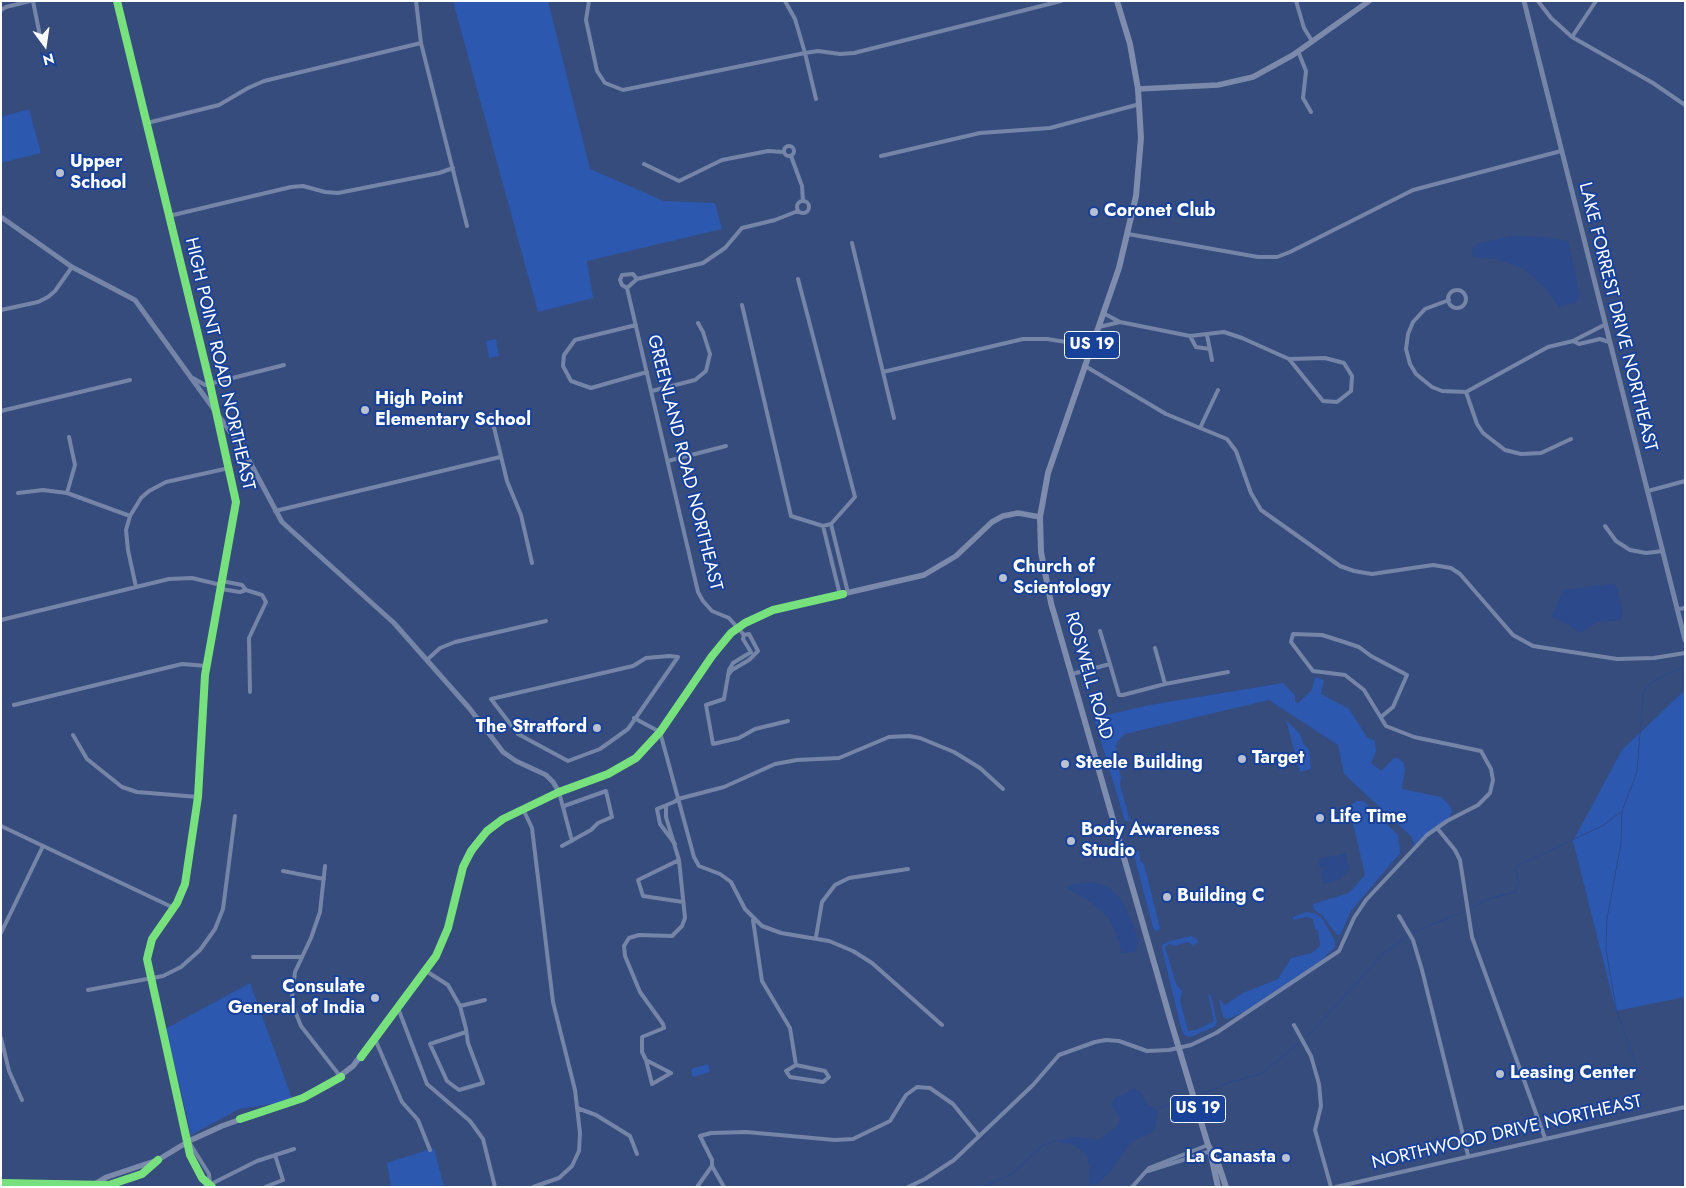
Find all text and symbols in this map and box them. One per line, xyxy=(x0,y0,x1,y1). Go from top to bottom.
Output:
north arrow xyxy=(20,20,70,70)
text: N xyxy=(41,49,56,71)
place label: Upper School xyxy=(70,152,126,194)
marker: Upper School xyxy=(54,167,66,179)
street label: LAKE FORREST DRIVE NORTHEAST xyxy=(1573,180,1661,454)
place label: Coronet Club xyxy=(1104,201,1216,223)
marker: Coronet Club xyxy=(1088,206,1100,218)
street label: HIGH POINT ROAD NORTHEAST xyxy=(179,236,259,492)
road number: US 19 xyxy=(1064,332,1120,358)
street label: GREENLAND ROAD NORTHEAST xyxy=(642,333,726,593)
place label: High Point Elementary School xyxy=(375,389,531,432)
marker: High Point Elementary School xyxy=(359,404,371,416)
place label: Church of Scientology xyxy=(1013,557,1111,600)
marker: Church of Scientology xyxy=(997,572,1009,584)
street label: ROSWELL ROAD xyxy=(1060,610,1116,742)
place label: The Stratford xyxy=(476,717,587,739)
marker: The Stratford xyxy=(591,722,603,734)
place label: Target xyxy=(1252,748,1304,770)
place label: Steele Building xyxy=(1075,753,1203,775)
marker: Target xyxy=(1236,753,1248,765)
marker: Steele Building xyxy=(1059,758,1071,770)
place label: Life Time xyxy=(1330,807,1407,829)
marker: Life Time xyxy=(1314,812,1326,824)
place label: Body Awareness Studio xyxy=(1081,820,1220,862)
marker: Body Awareness Studio xyxy=(1065,835,1077,847)
place label: Building C xyxy=(1177,886,1265,908)
marker: Building C xyxy=(1161,891,1173,903)
place label: Consulate General of India xyxy=(228,977,365,1020)
marker: Consulate General of India xyxy=(369,992,381,1004)
place label: Leasing Center xyxy=(1510,1063,1636,1085)
marker: Leasing Center xyxy=(1494,1068,1506,1080)
street label: NORTHWOOD DRIVE NORTHEAST xyxy=(1370,1091,1644,1175)
road number: US 19 xyxy=(1170,1096,1226,1122)
place label: La Canasta xyxy=(1185,1147,1276,1169)
marker: La Canasta xyxy=(1280,1152,1292,1164)

